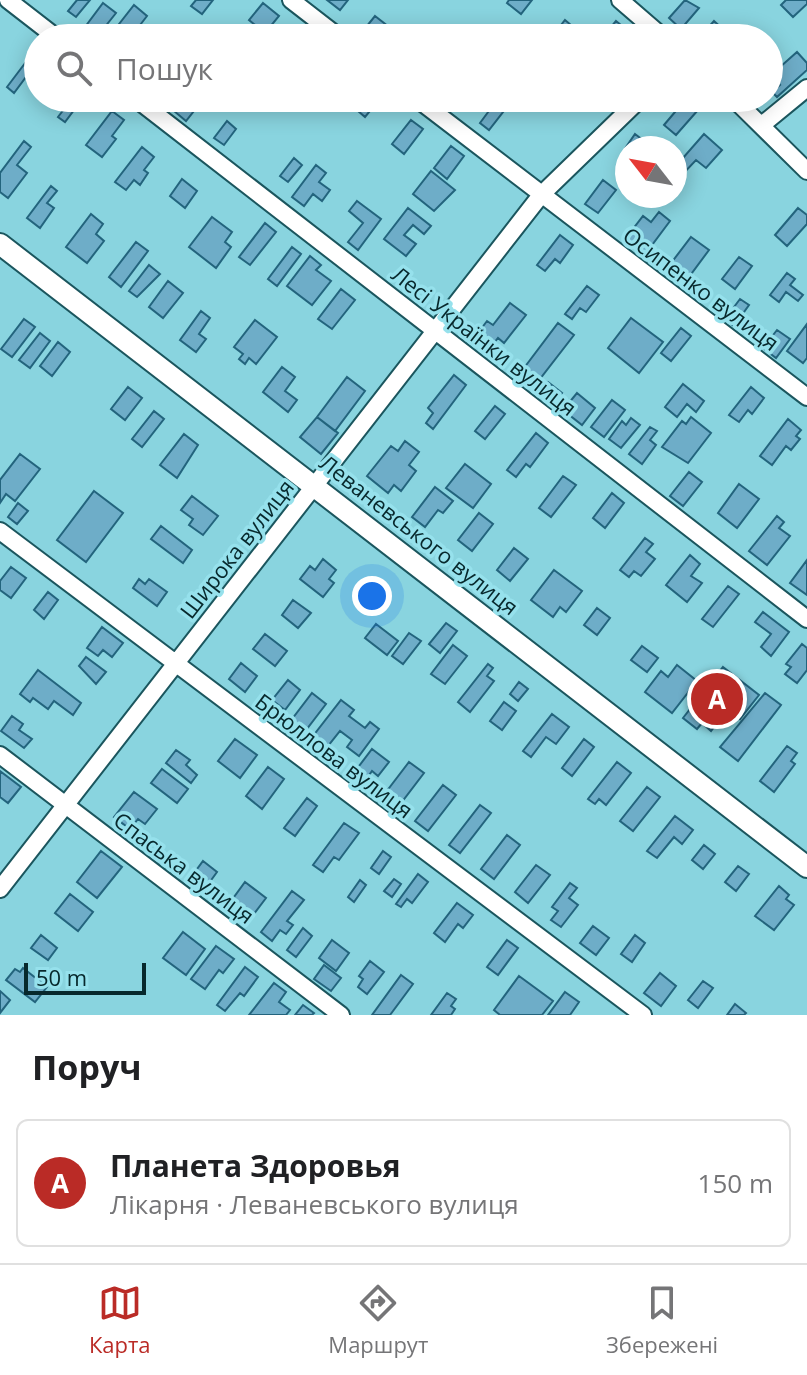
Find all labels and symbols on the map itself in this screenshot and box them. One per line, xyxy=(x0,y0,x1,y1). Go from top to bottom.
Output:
north arrow xyxy=(615,136,687,208)
street label: Осипенко вулиця xyxy=(617,220,786,357)
street label: Лесі Українки вулиця xyxy=(386,259,583,422)
street label: Леваневського вулиця xyxy=(314,447,525,621)
street label: Широка вулиця xyxy=(172,473,300,624)
your location xyxy=(352,576,392,616)
pin: A xyxy=(691,669,743,729)
street label: Брюллова вулиця xyxy=(250,686,420,824)
street label: Спаська вулиця xyxy=(108,804,261,930)
scale bar xyxy=(24,959,146,995)

